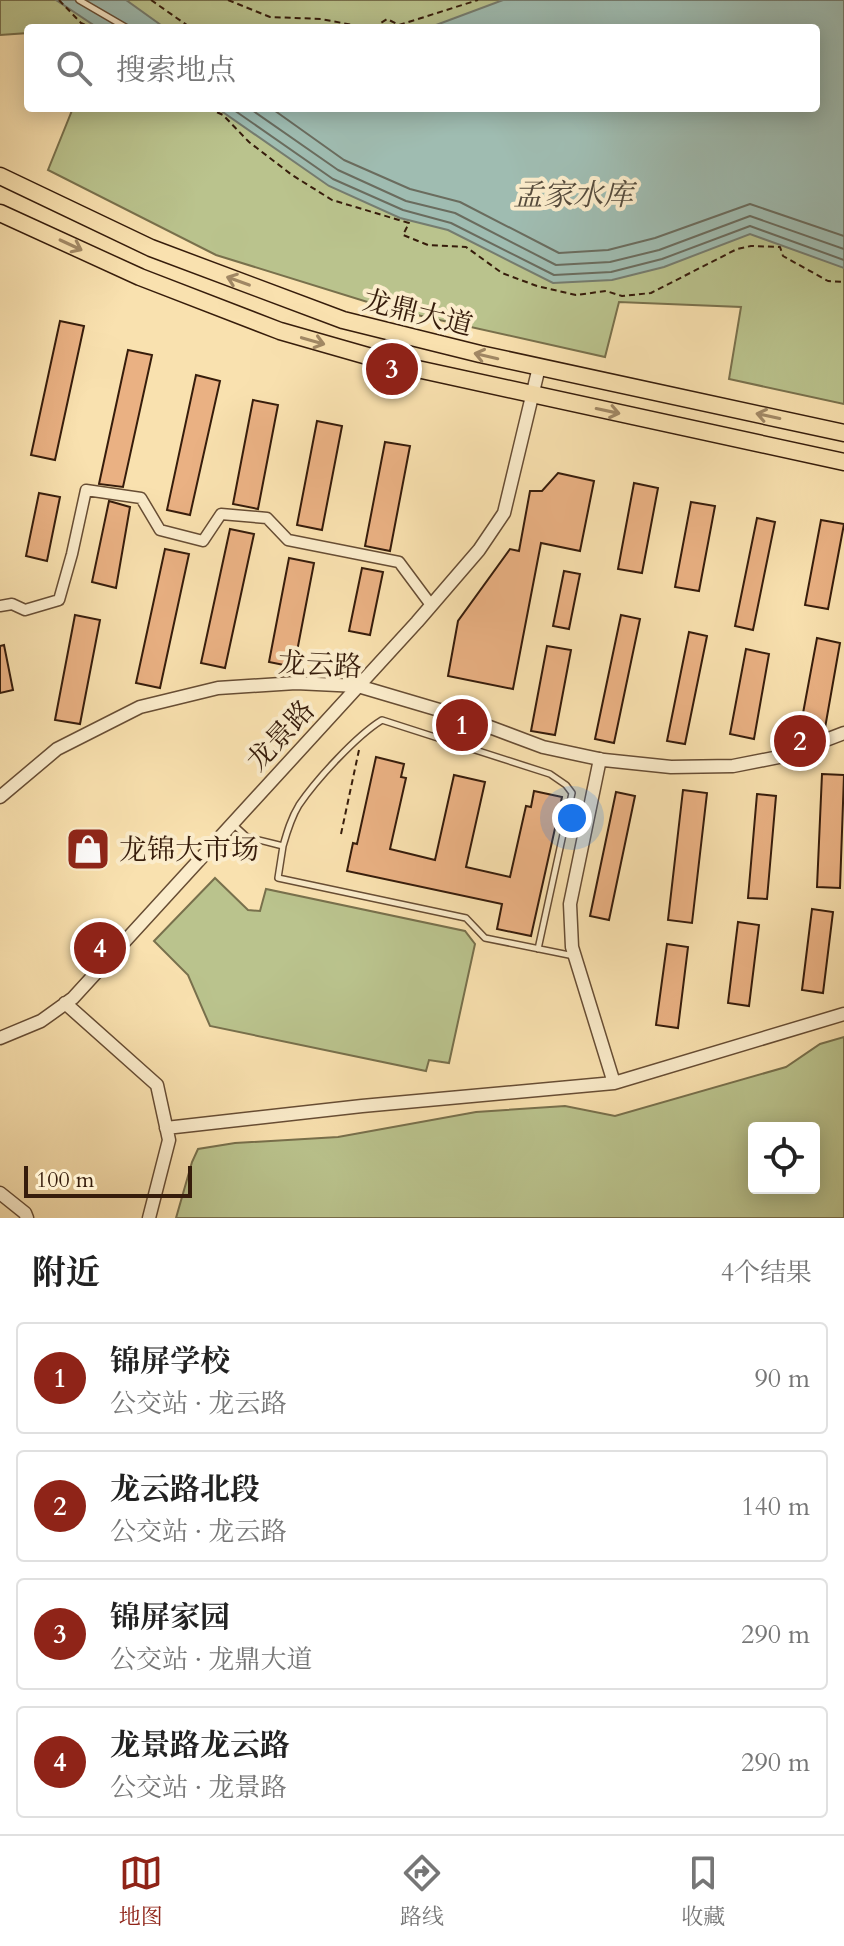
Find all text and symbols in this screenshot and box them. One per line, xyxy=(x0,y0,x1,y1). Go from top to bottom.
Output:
search box xyxy=(24,24,820,112)
icon: search xyxy=(52,46,96,90)
text: 搜索地点 xyxy=(116,50,236,91)
water label: 孟家水库 xyxy=(513,175,638,216)
one-way arrow xyxy=(59,238,83,253)
one-way arrow xyxy=(226,272,251,287)
street label: 龙鼎大道 xyxy=(359,281,477,345)
one-way arrow xyxy=(299,334,325,349)
pin: 3 xyxy=(366,339,418,399)
one-way arrow xyxy=(474,348,500,363)
one-way arrow xyxy=(594,404,620,419)
one-way arrow xyxy=(755,408,781,423)
street label: 龙云路 xyxy=(277,644,363,686)
street label: 龙景路 xyxy=(238,692,323,779)
pin: 1 xyxy=(436,695,488,755)
pin: 2 xyxy=(774,711,826,771)
your location xyxy=(552,798,592,838)
shop icon: 龙锦大市场 xyxy=(64,825,112,873)
place label: 龙锦大市场 xyxy=(119,831,259,869)
pin: 4 xyxy=(74,918,126,978)
map controls xyxy=(748,1122,820,1194)
button: locate xyxy=(748,1122,820,1194)
scale bar xyxy=(24,1162,192,1198)
text: 100 m xyxy=(36,1165,94,1195)
text: 附近 xyxy=(32,1250,100,1296)
text: 4个结果 xyxy=(721,1255,812,1290)
text: 锦屏学校 xyxy=(110,1341,230,1382)
text: 1 xyxy=(53,1361,67,1396)
text: 90 m xyxy=(754,1361,810,1396)
text: 公交站 · 龙云路 xyxy=(110,1386,287,1421)
text: 龙云路北段 xyxy=(110,1469,260,1510)
text: 2 xyxy=(53,1489,67,1524)
text: 140 m xyxy=(741,1489,810,1524)
text: 公交站 · 龙云路 xyxy=(110,1514,287,1549)
text: 锦屏家园 xyxy=(110,1597,230,1638)
text: 3 xyxy=(53,1617,67,1652)
text: 290 m xyxy=(741,1617,810,1652)
text: 公交站 · 龙鼎大道 xyxy=(110,1642,313,1677)
text: 龙景路龙云路 xyxy=(110,1725,290,1766)
text: 4 xyxy=(53,1745,67,1780)
text: 290 m xyxy=(741,1745,810,1780)
text: 公交站 · 龙景路 xyxy=(110,1770,287,1805)
tab: 地图 xyxy=(119,1851,163,1932)
tab: 路线 xyxy=(400,1851,444,1932)
tab: 收藏 xyxy=(681,1851,725,1932)

